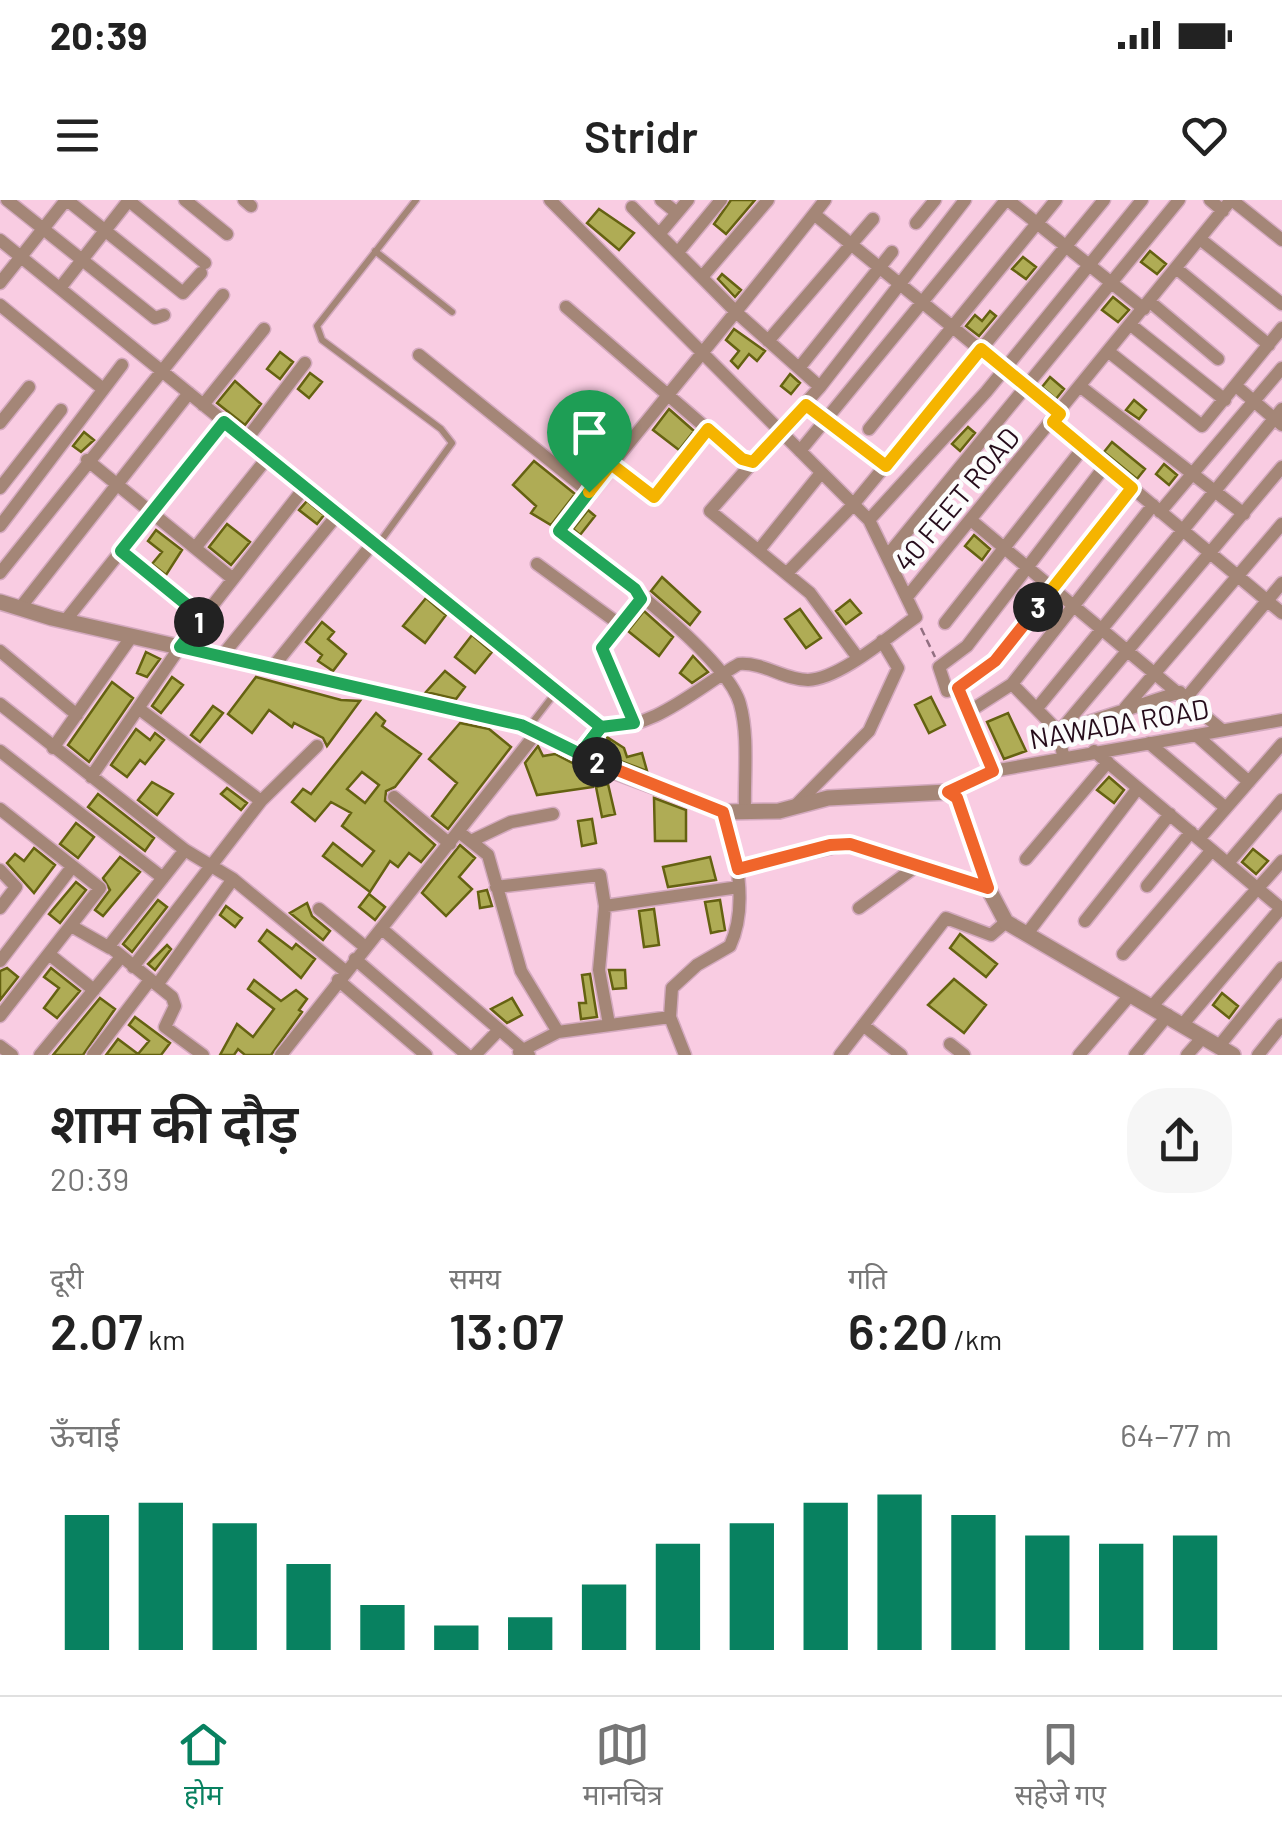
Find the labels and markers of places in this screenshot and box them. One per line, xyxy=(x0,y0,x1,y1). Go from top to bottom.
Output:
pin xyxy=(547,390,632,493)
pin: 3 xyxy=(1013,582,1063,632)
pin: 1 xyxy=(174,597,224,647)
pin: 2 xyxy=(572,737,622,787)

